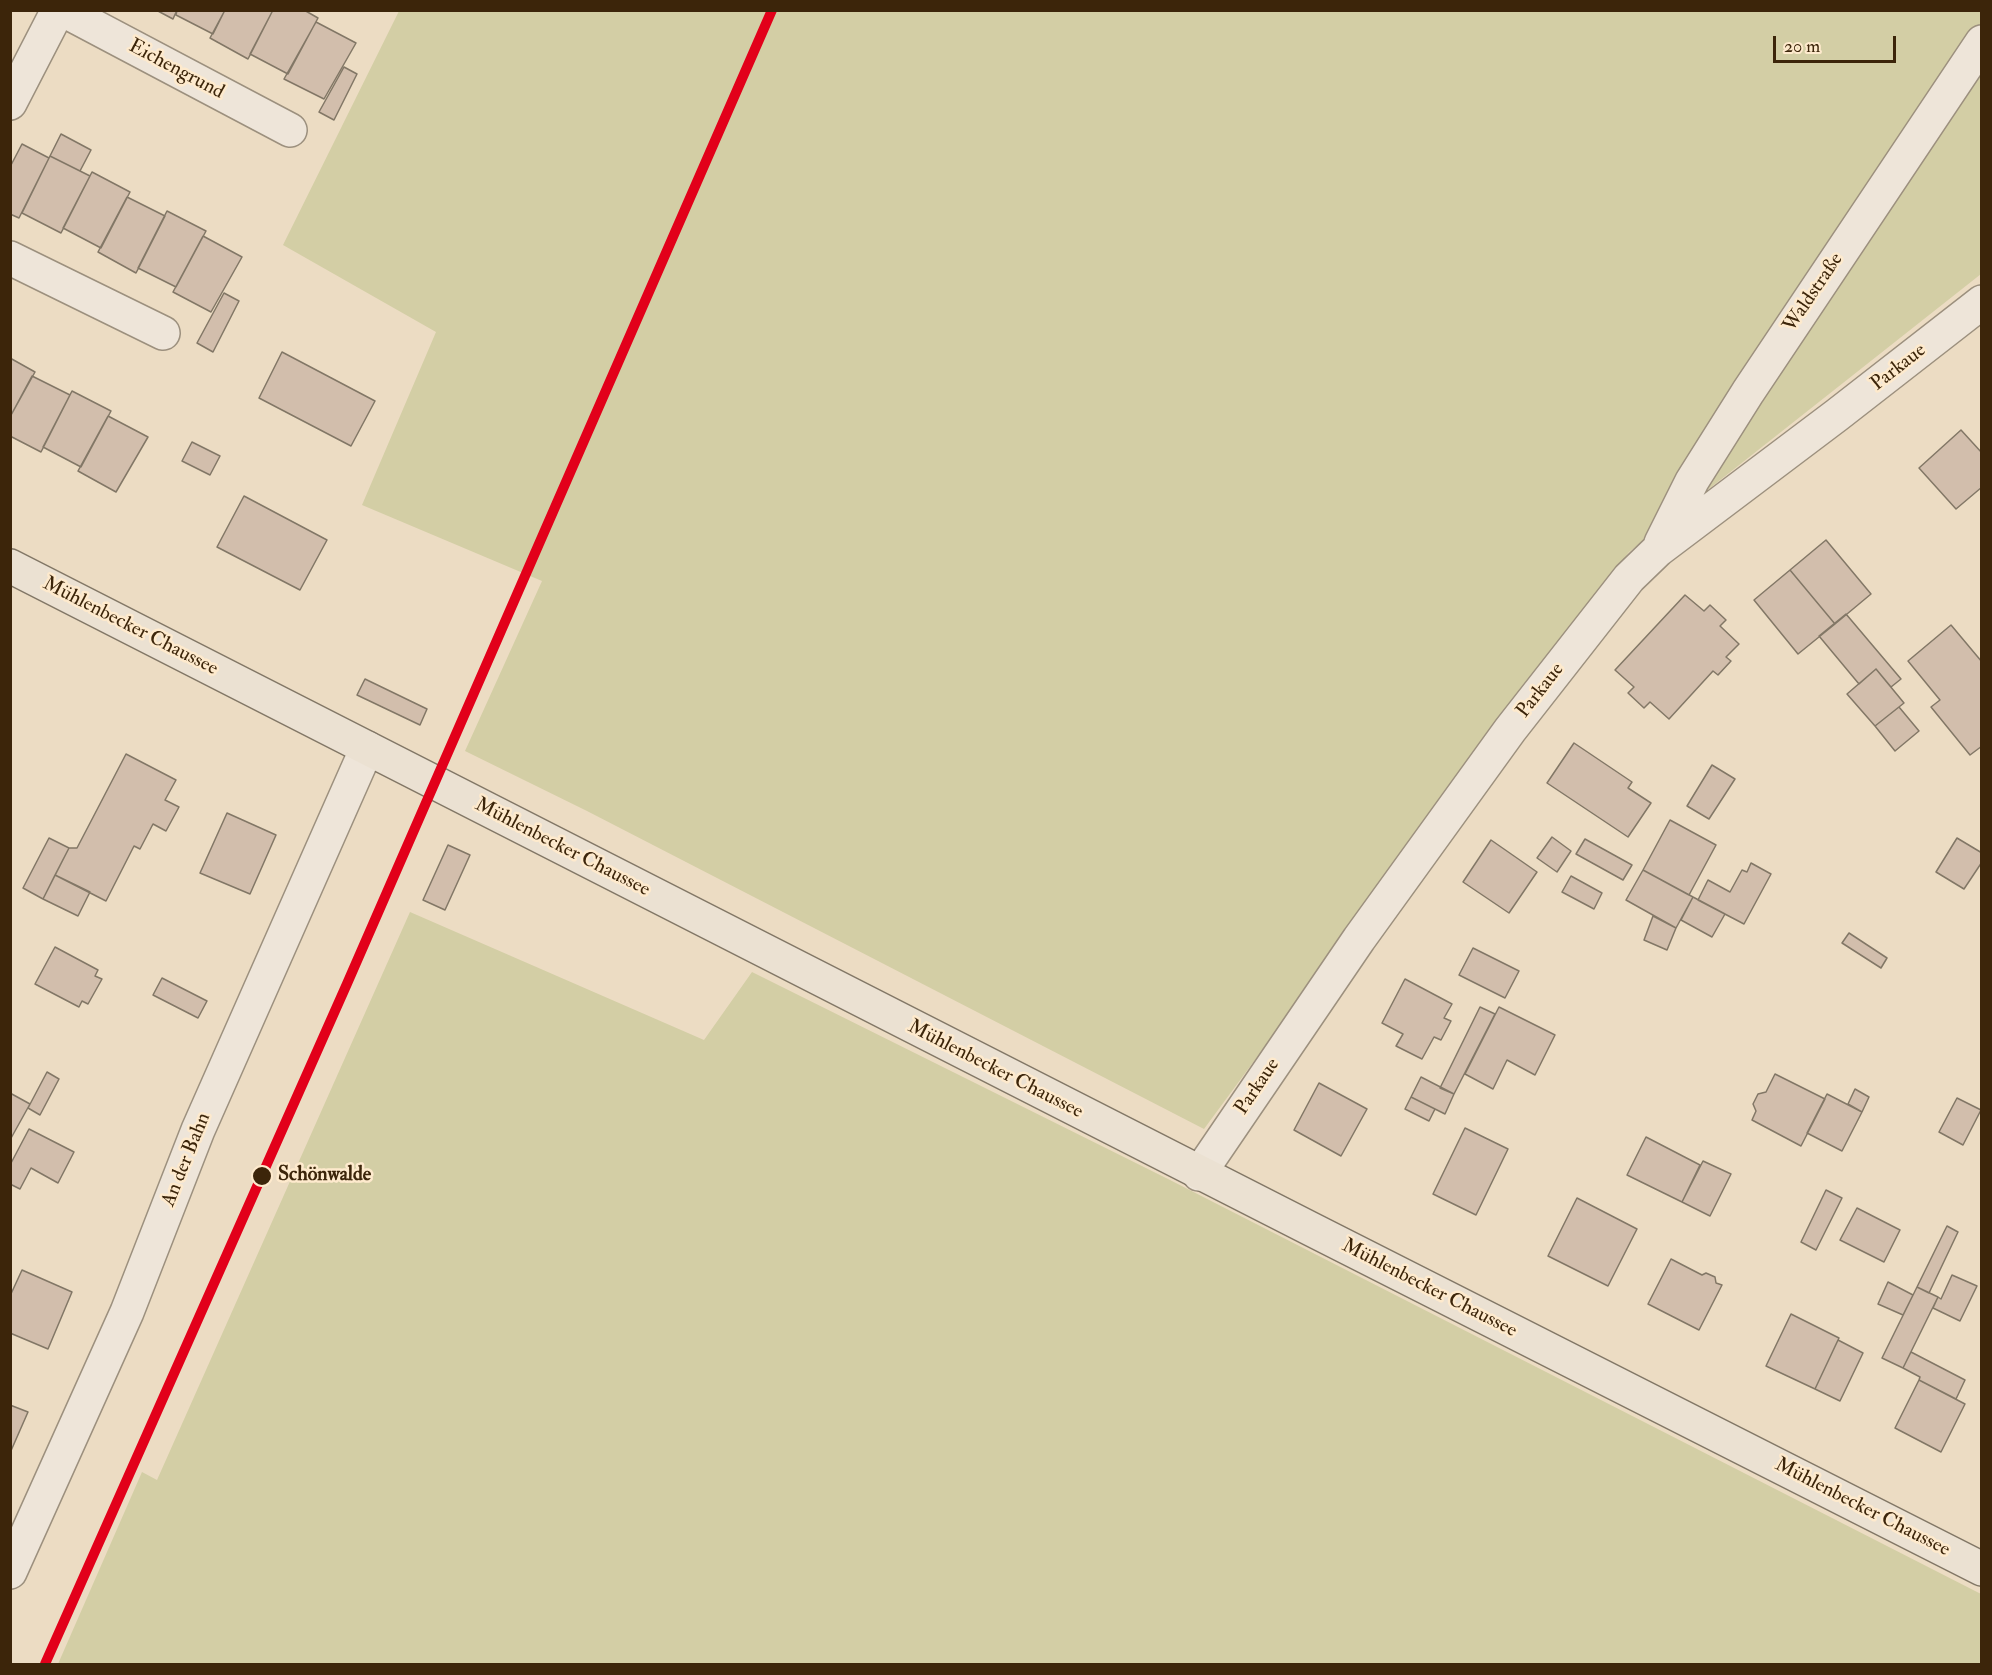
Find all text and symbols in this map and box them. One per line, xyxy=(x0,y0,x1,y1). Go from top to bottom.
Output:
scale bar xyxy=(1776,24,1899,62)
street label: Eichengrund xyxy=(124,35,228,105)
text: 20 m xyxy=(1784,35,1820,58)
street label: Waldstraße xyxy=(1779,249,1849,337)
street label: Parkaue xyxy=(1867,339,1931,397)
street label: Mühlenbecker Chaussee xyxy=(38,572,222,682)
street label: Parkaue xyxy=(1512,659,1570,723)
street label: Mühlenbecker Chaussee xyxy=(470,793,654,903)
street label: Mühlenbecker Chaussee xyxy=(903,1015,1087,1125)
street label: Parkaue xyxy=(1230,1054,1286,1120)
street label: An der Bahn xyxy=(157,1110,217,1210)
place label: Schönwalde xyxy=(278,1164,371,1188)
marker: Schönwalde xyxy=(251,1165,273,1187)
street label: Mühlenbecker Chaussee xyxy=(1337,1234,1521,1344)
street label: Mühlenbecker Chaussee xyxy=(1770,1453,1954,1563)

